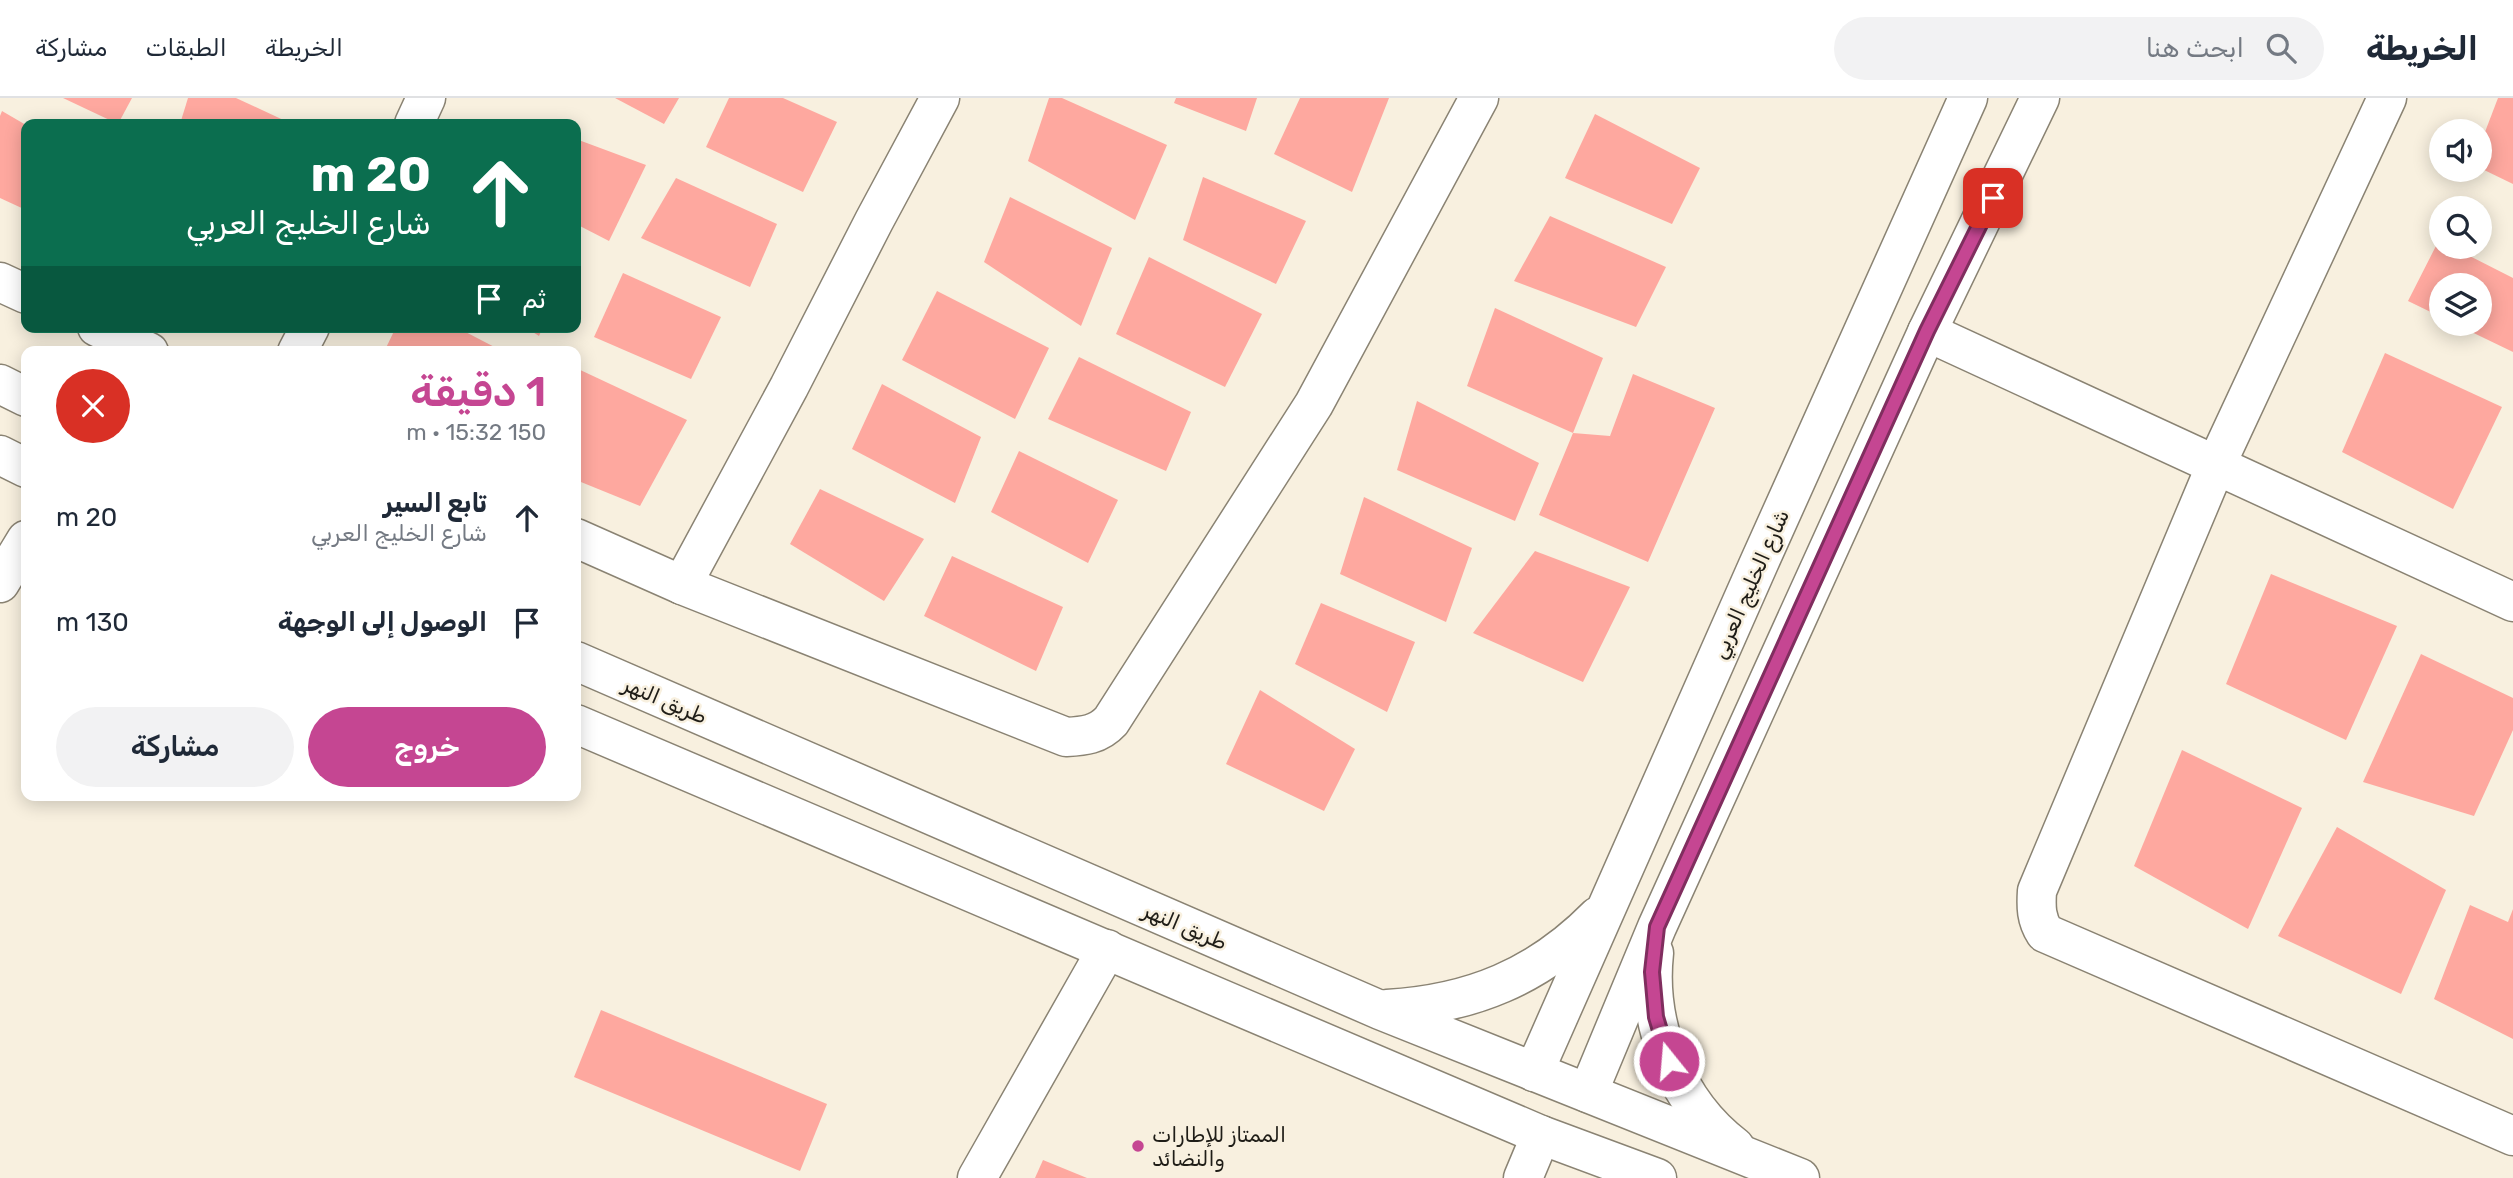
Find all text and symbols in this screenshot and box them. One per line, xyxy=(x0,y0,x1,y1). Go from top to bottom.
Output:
search box xyxy=(1834,17,2324,80)
icon: search xyxy=(2262,29,2300,67)
text: الخريطة xyxy=(2366,29,2478,68)
text: ابحث هنا xyxy=(2146,33,2244,64)
text: مشاركة xyxy=(35,34,107,62)
text: الطبقات xyxy=(145,34,227,62)
text: الخريطة xyxy=(265,34,343,62)
map controls xyxy=(2429,119,2492,336)
button: sound xyxy=(2429,119,2492,182)
text: 20 m xyxy=(311,145,431,203)
icon: ahead xyxy=(455,147,546,238)
pin xyxy=(1963,168,2023,228)
icon: arrive xyxy=(1974,179,2012,217)
button: search xyxy=(2429,196,2492,259)
text: شارع الخليج العربي xyxy=(186,204,431,242)
button: layers xyxy=(2429,273,2492,336)
icon: arrive xyxy=(470,280,508,318)
text: ثم xyxy=(522,284,546,315)
text: 1 دقيقة xyxy=(410,367,546,417)
button: close xyxy=(56,369,130,443)
text: 150 m · 15:32 xyxy=(406,418,546,446)
text: تابع السير xyxy=(383,488,487,519)
icon: ahead xyxy=(508,499,546,537)
text: 20 m xyxy=(56,502,117,533)
street label: شارع الخليج العربي xyxy=(1706,505,1798,664)
text: شارع الخليج العربي xyxy=(311,519,487,547)
icon: arrive xyxy=(508,604,546,642)
text: 130 m xyxy=(56,607,129,638)
text: الوصول إلى الوجهة xyxy=(278,607,487,638)
street label: طريق النهر xyxy=(617,670,711,729)
button: مشاركة xyxy=(56,707,294,787)
button: خروج xyxy=(308,707,546,787)
street label: طريق النهر xyxy=(1137,896,1231,955)
position arrow xyxy=(1632,1024,1706,1098)
place label: الممتاز للإطارات والنضائد xyxy=(1152,1122,1286,1172)
marker: الممتاز للإطارات والنضائد xyxy=(1130,1138,1146,1154)

